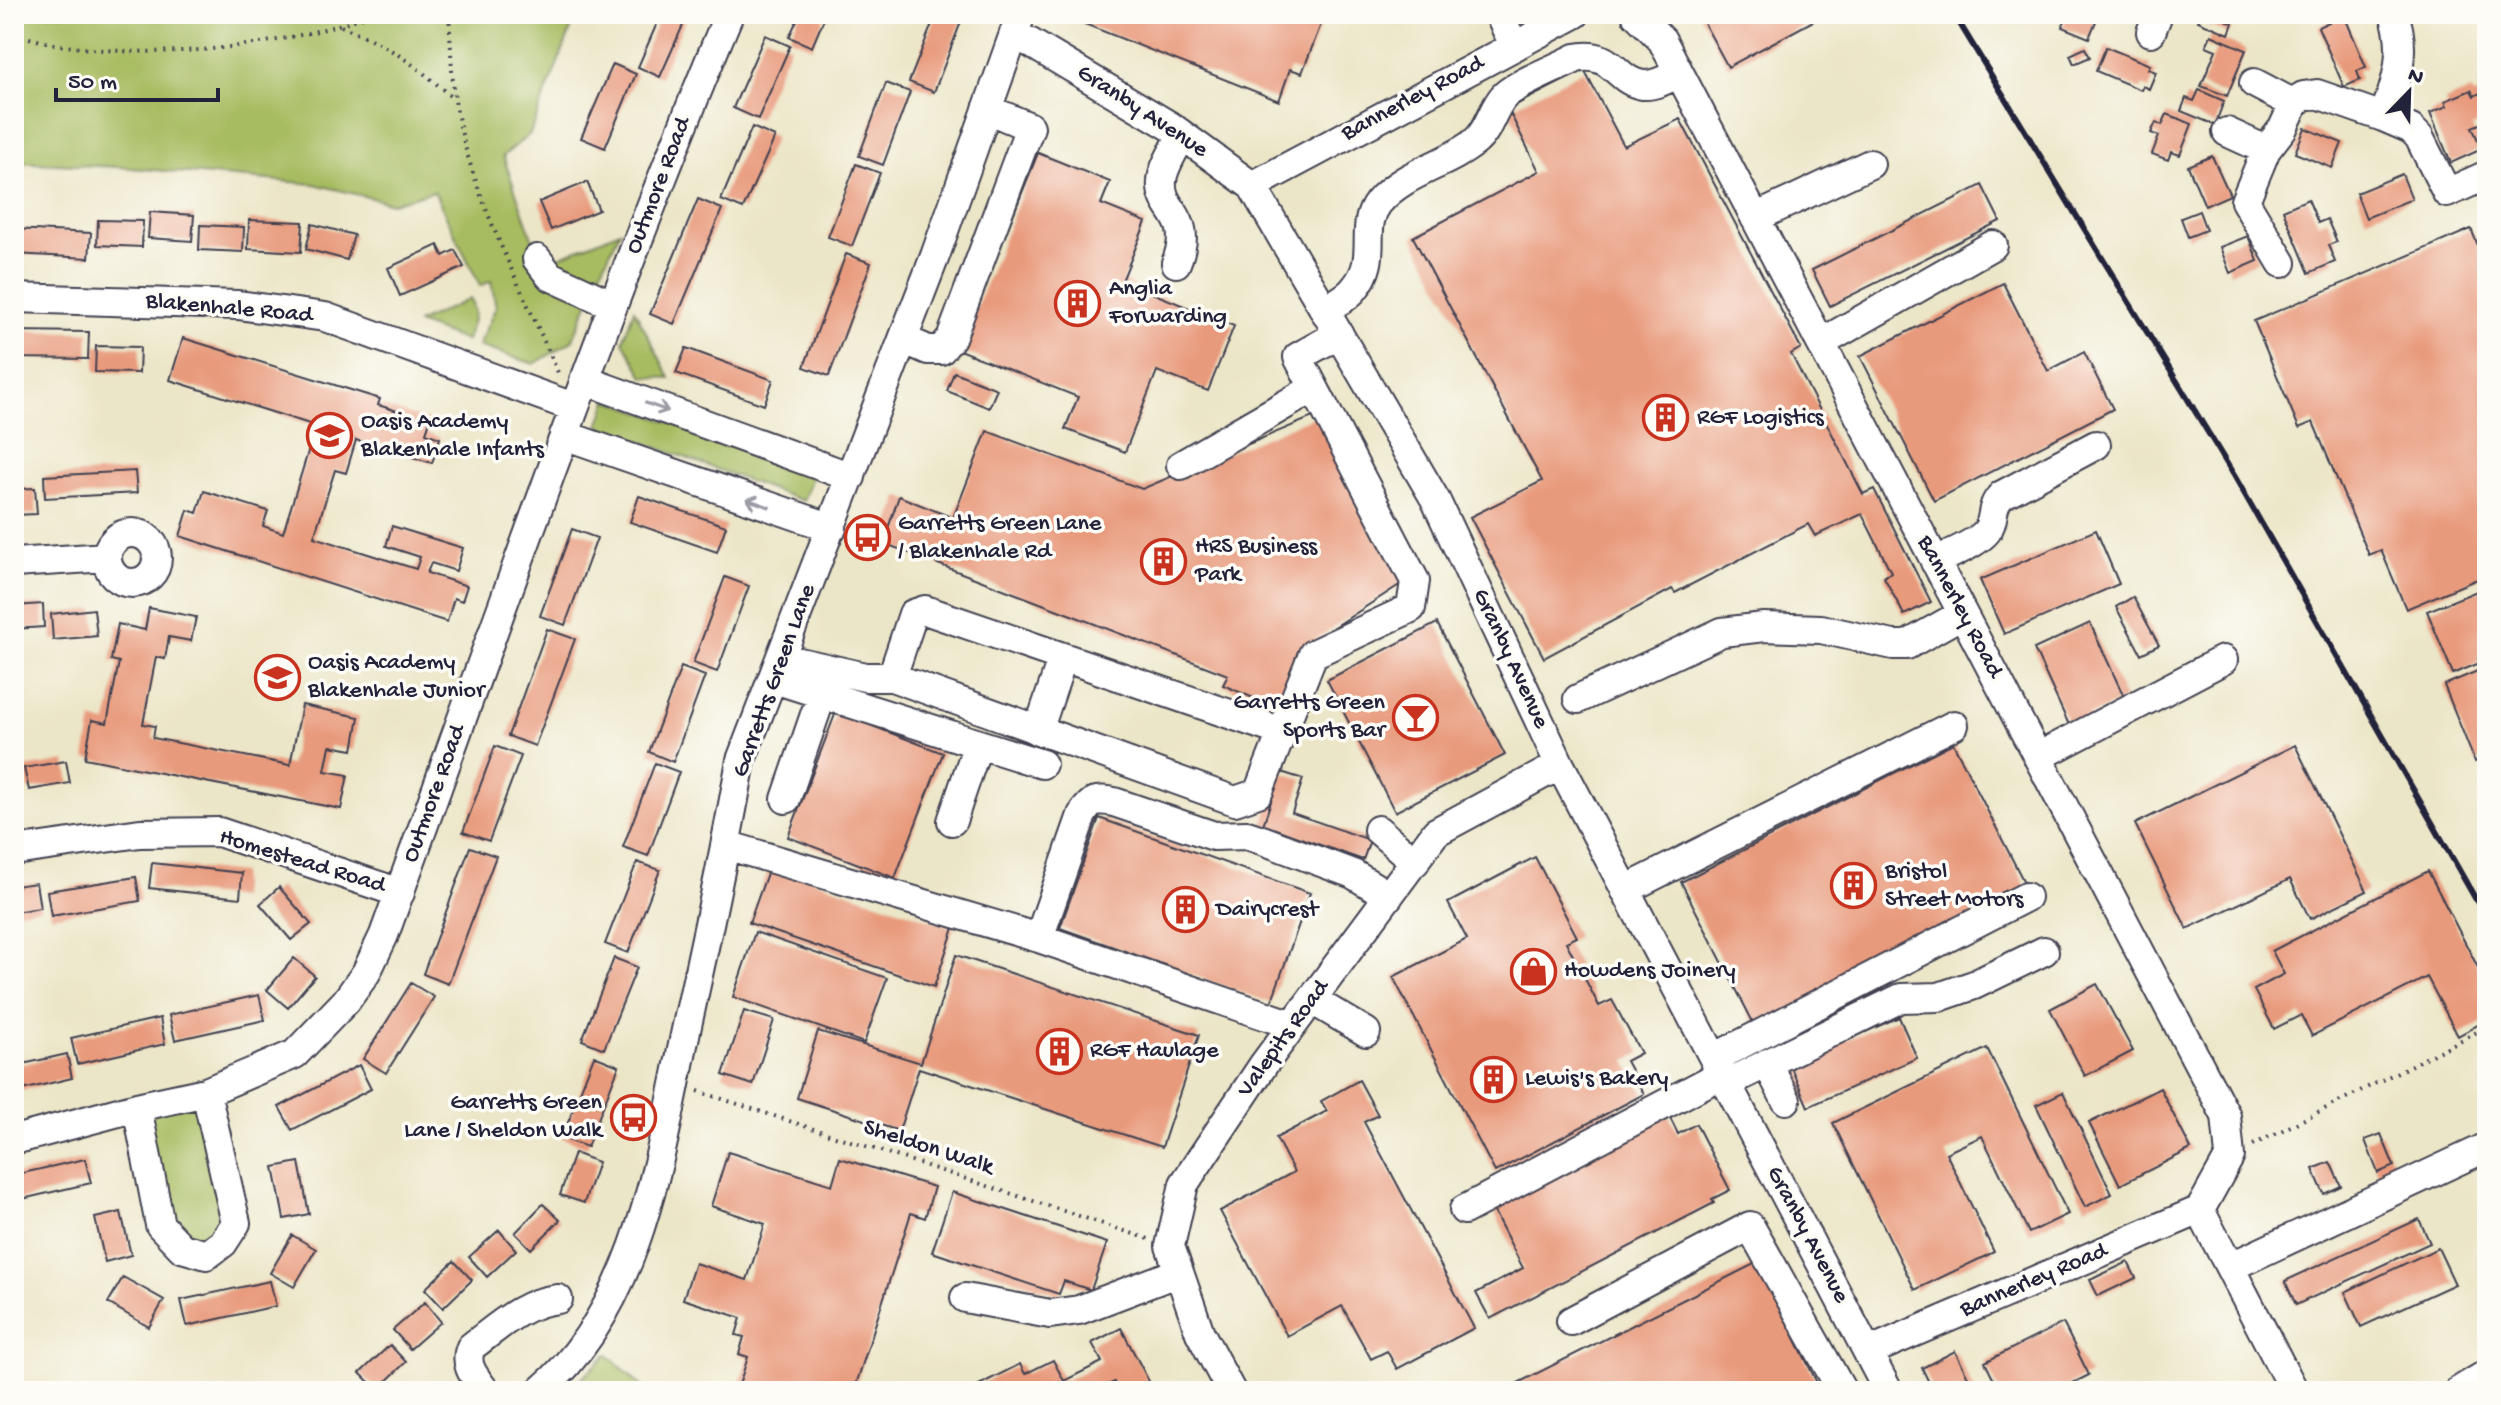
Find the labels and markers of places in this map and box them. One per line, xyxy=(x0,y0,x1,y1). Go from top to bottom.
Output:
place label: Anglia Forwarding xyxy=(1108,275,1227,332)
building icon: Anglia Forwarding xyxy=(1054,279,1102,327)
building icon: RGF Logistics xyxy=(1642,394,1690,442)
place label: RGF Logistics xyxy=(1697,404,1825,433)
place label: Oasis Academy Blakenhale Infants xyxy=(360,408,545,465)
school or university icon: Oasis Academy Blakenhale Infants xyxy=(306,412,354,460)
place label: Garretts Green Lane / Blakenhale Rd xyxy=(898,510,1102,567)
bus stop icon: Garretts Green Lane / Blakenhale Rd xyxy=(843,514,891,562)
place label: HRS Business Park xyxy=(1194,533,1318,590)
building icon: HRS Business Park xyxy=(1140,537,1188,585)
place label: Oasis Academy Blakenhale Junior xyxy=(307,649,487,706)
school or university icon: Oasis Academy Blakenhale Junior xyxy=(253,653,301,701)
place label: Garretts Green Sports Bar xyxy=(1233,689,1387,746)
bar icon: Garretts Green Sports Bar xyxy=(1392,693,1440,741)
place label: Bristol Street Motors xyxy=(1884,858,2025,915)
building icon: Bristol Street Motors xyxy=(1830,862,1878,910)
building icon: Dairycrest xyxy=(1161,886,1209,934)
place label: Dairycrest xyxy=(1214,896,1320,925)
shop icon: Howdens Joinery xyxy=(1509,947,1557,995)
place label: Howdens Joinery xyxy=(1564,957,1736,986)
building icon: RGF Haulage xyxy=(1035,1027,1083,1075)
place label: RGF Haulage xyxy=(1090,1037,1219,1066)
building icon: Lewis's Bakery xyxy=(1470,1055,1518,1103)
place label: Lewis's Bakery xyxy=(1525,1065,1669,1094)
place label: Garretts Green Lane / Sheldon Walk xyxy=(404,1089,604,1146)
bus stop icon: Garretts Green Lane / Sheldon Walk xyxy=(609,1093,657,1141)

